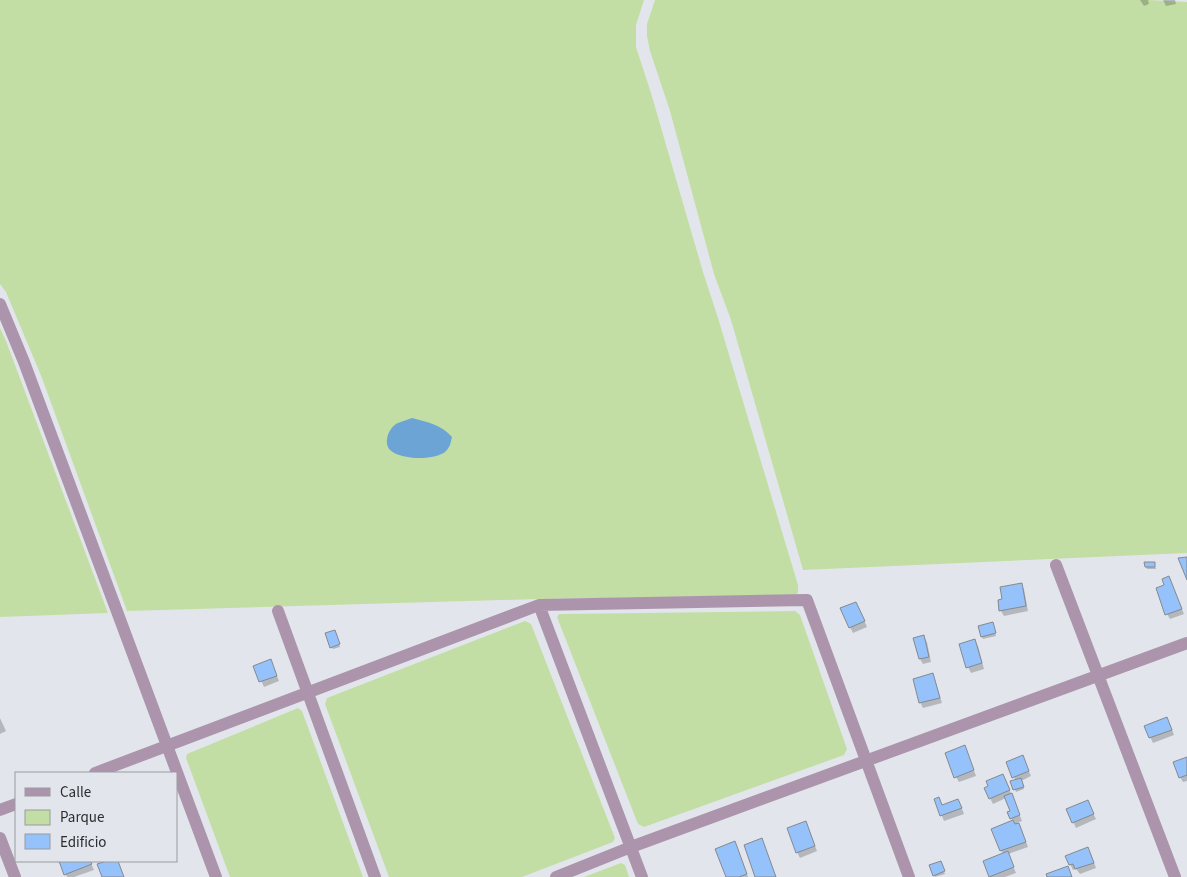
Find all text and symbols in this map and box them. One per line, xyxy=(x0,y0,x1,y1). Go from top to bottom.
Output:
legend xyxy=(15,772,178,862)
text: Calle xyxy=(60,782,91,803)
text: Parque xyxy=(60,807,104,828)
text: Edificio xyxy=(60,832,107,853)

